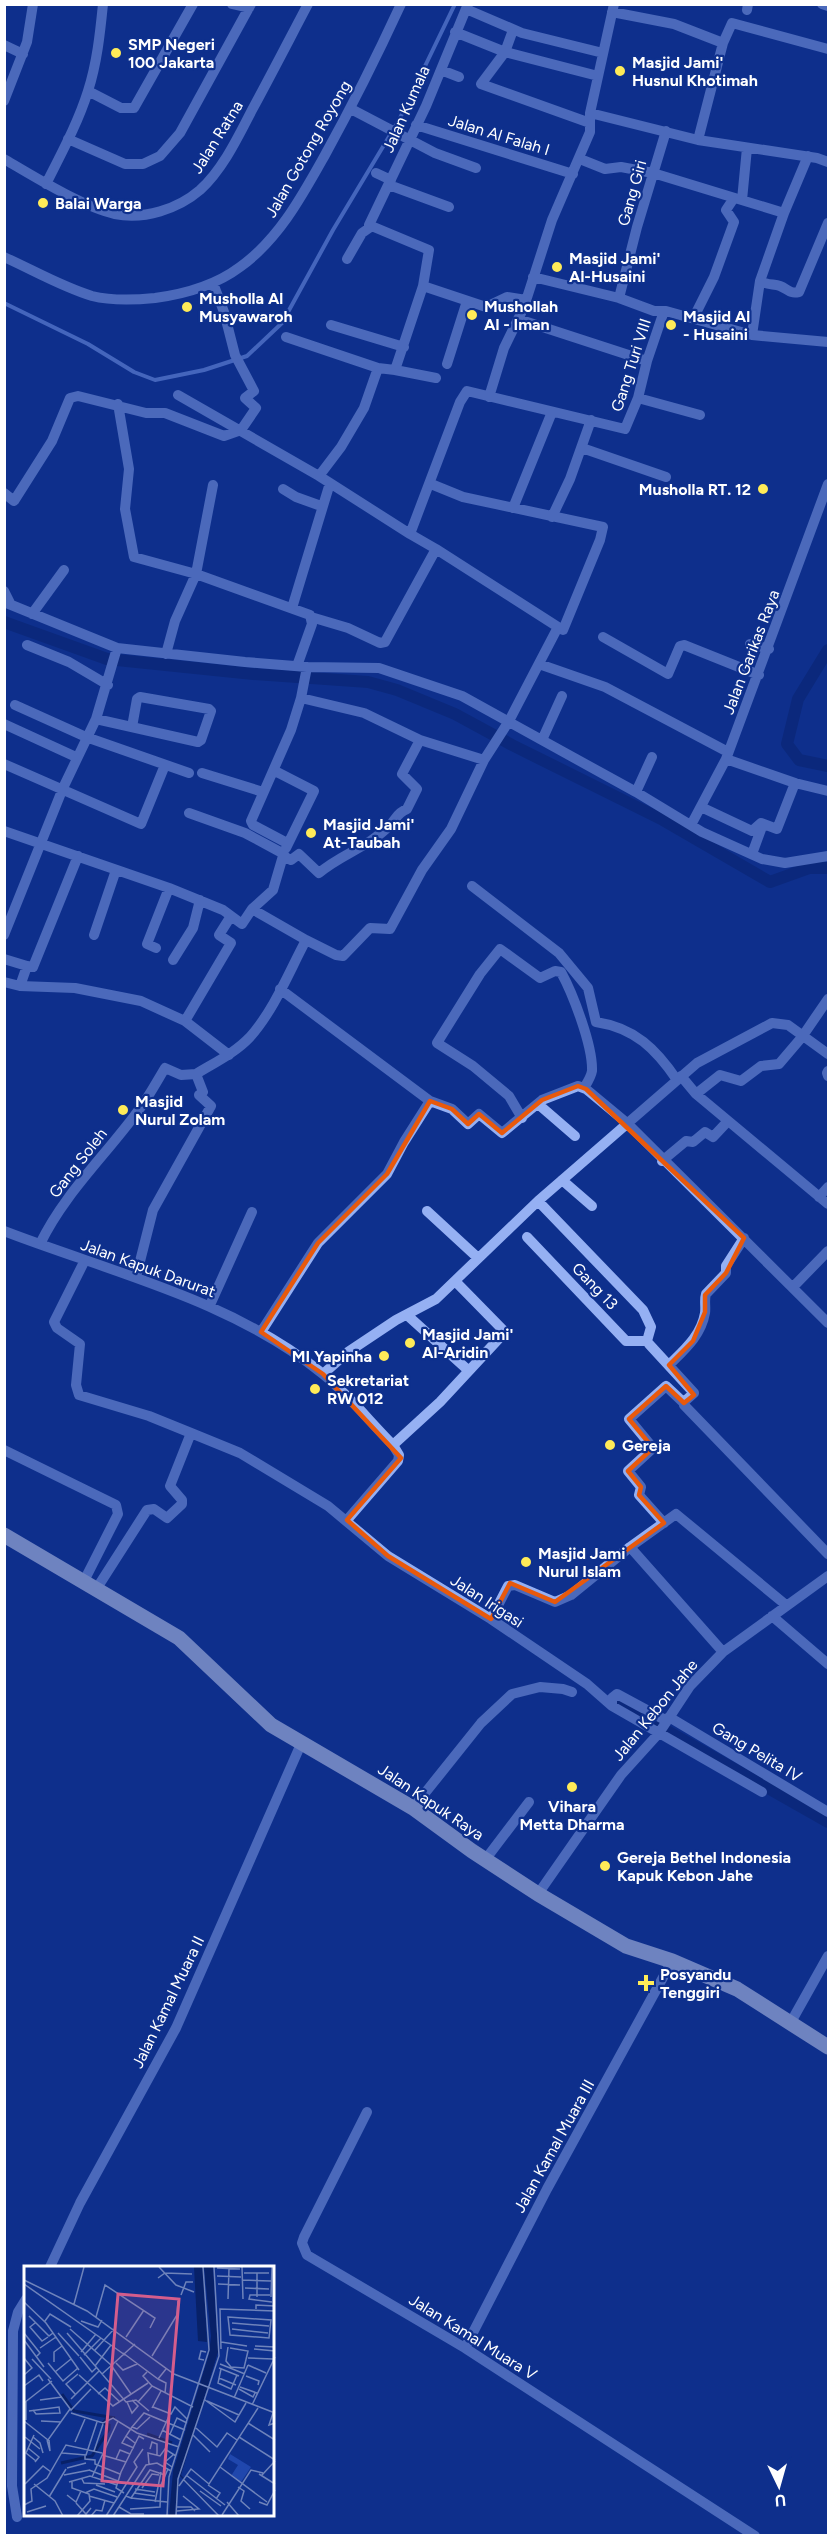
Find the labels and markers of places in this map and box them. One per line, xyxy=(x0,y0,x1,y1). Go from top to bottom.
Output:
place label: SMP Negeri 100 Jakarta xyxy=(128,35,215,72)
marker: SMP Negeri 100 Jakarta xyxy=(109,46,123,60)
place label: Masjid Jami' Husnul Khotimah xyxy=(632,53,758,90)
marker: Masjid Jami' Husnul Khotimah xyxy=(613,64,627,78)
place label: Balai Warga xyxy=(55,194,142,213)
marker: Balai Warga xyxy=(36,196,50,210)
place label: Masjid Jami' Al-Husaini xyxy=(569,249,660,286)
marker: Masjid Jami' Al-Husaini xyxy=(550,260,564,274)
place label: Musholla Al Musyawaroh xyxy=(199,289,293,326)
place label: Mushollah Al - Iman xyxy=(484,297,558,334)
marker: Musholla Al Musyawaroh xyxy=(180,300,194,314)
place label: Masjid Al - Husaini xyxy=(683,307,750,344)
marker: Mushollah Al - Iman xyxy=(465,308,479,322)
marker: Masjid Al - Husaini xyxy=(664,318,678,332)
place label: Musholla RT. 12 xyxy=(639,480,751,499)
marker: Musholla RT. 12 xyxy=(756,482,770,496)
place label: Masjid Jami' At-Taubah xyxy=(323,815,414,852)
marker: Masjid Jami' At-Taubah xyxy=(304,826,318,840)
place label: Masjid Nurul Zolam xyxy=(135,1092,225,1129)
marker: Masjid Nurul Zolam xyxy=(116,1103,130,1117)
place label: Masjid Jami' Al-Aridin xyxy=(422,1325,513,1362)
marker: Masjid Jami' Al-Aridin xyxy=(403,1336,417,1350)
place label: MI Yapinha xyxy=(292,1347,372,1366)
marker: MI Yapinha xyxy=(377,1349,391,1363)
place label: Sekretariat RW 012 xyxy=(327,1371,409,1408)
marker: Sekretariat RW 012 xyxy=(308,1382,322,1396)
place label: Gereja xyxy=(622,1436,671,1455)
marker: Gereja xyxy=(603,1438,617,1452)
place label: Masjid Jami Nurul Islam xyxy=(538,1544,625,1581)
marker: Masjid Jami Nurul Islam xyxy=(519,1555,533,1569)
marker: Vihara Metta Dharma xyxy=(565,1780,579,1794)
place label: Vihara Metta Dharma xyxy=(519,1797,625,1834)
place label: Gereja Bethel Indonesia Kapuk Kebon Jahe xyxy=(617,1848,791,1885)
marker: Gereja Bethel Indonesia Kapuk Kebon Jahe xyxy=(598,1859,612,1873)
place label: Posyandu Tenggiri xyxy=(660,1965,731,2002)
marker: Posyandu Tenggiri xyxy=(637,1974,655,1992)

